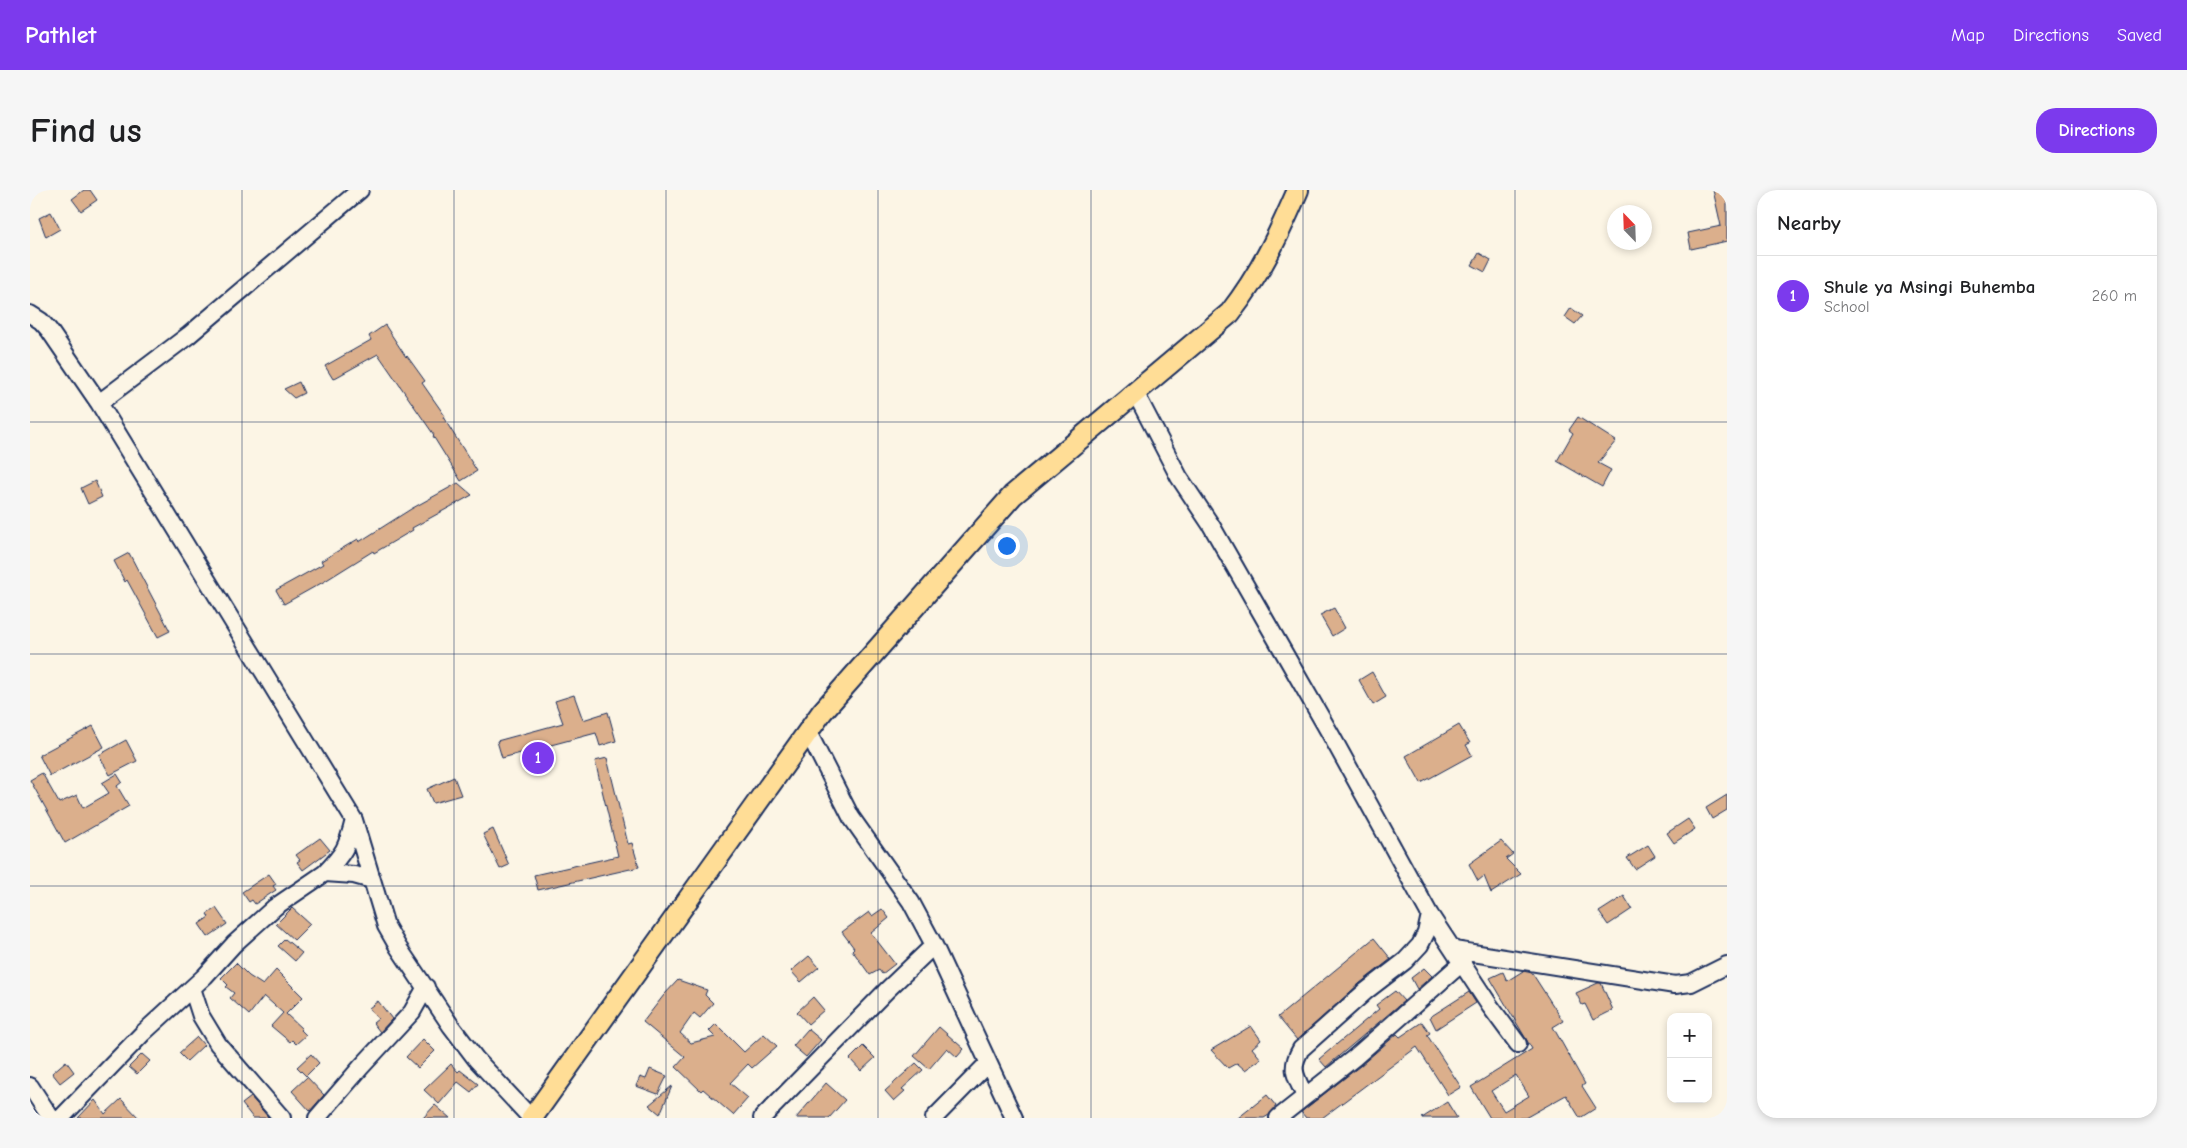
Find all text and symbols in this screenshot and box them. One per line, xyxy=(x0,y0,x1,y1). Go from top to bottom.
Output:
text: Pathlet xyxy=(25,21,96,49)
text: Map xyxy=(1951,25,1985,46)
text: Directions xyxy=(2013,25,2089,46)
text: Saved xyxy=(2117,25,2162,46)
button: Directions xyxy=(2036,108,2157,153)
text: Find us xyxy=(30,110,142,151)
north arrow xyxy=(1607,205,1652,250)
text: Nearby xyxy=(1777,211,1841,235)
text: Shule ya Msingi Buhemba xyxy=(1824,276,2035,298)
text: 1 xyxy=(1790,287,1796,305)
text: 260 m xyxy=(2092,287,2137,305)
text: School xyxy=(1824,298,1870,316)
your location xyxy=(994,533,1020,559)
pin: 1 xyxy=(522,739,554,777)
map controls xyxy=(1667,1013,1712,1103)
button: + xyxy=(1667,1013,1712,1058)
button: − xyxy=(1667,1058,1712,1103)

